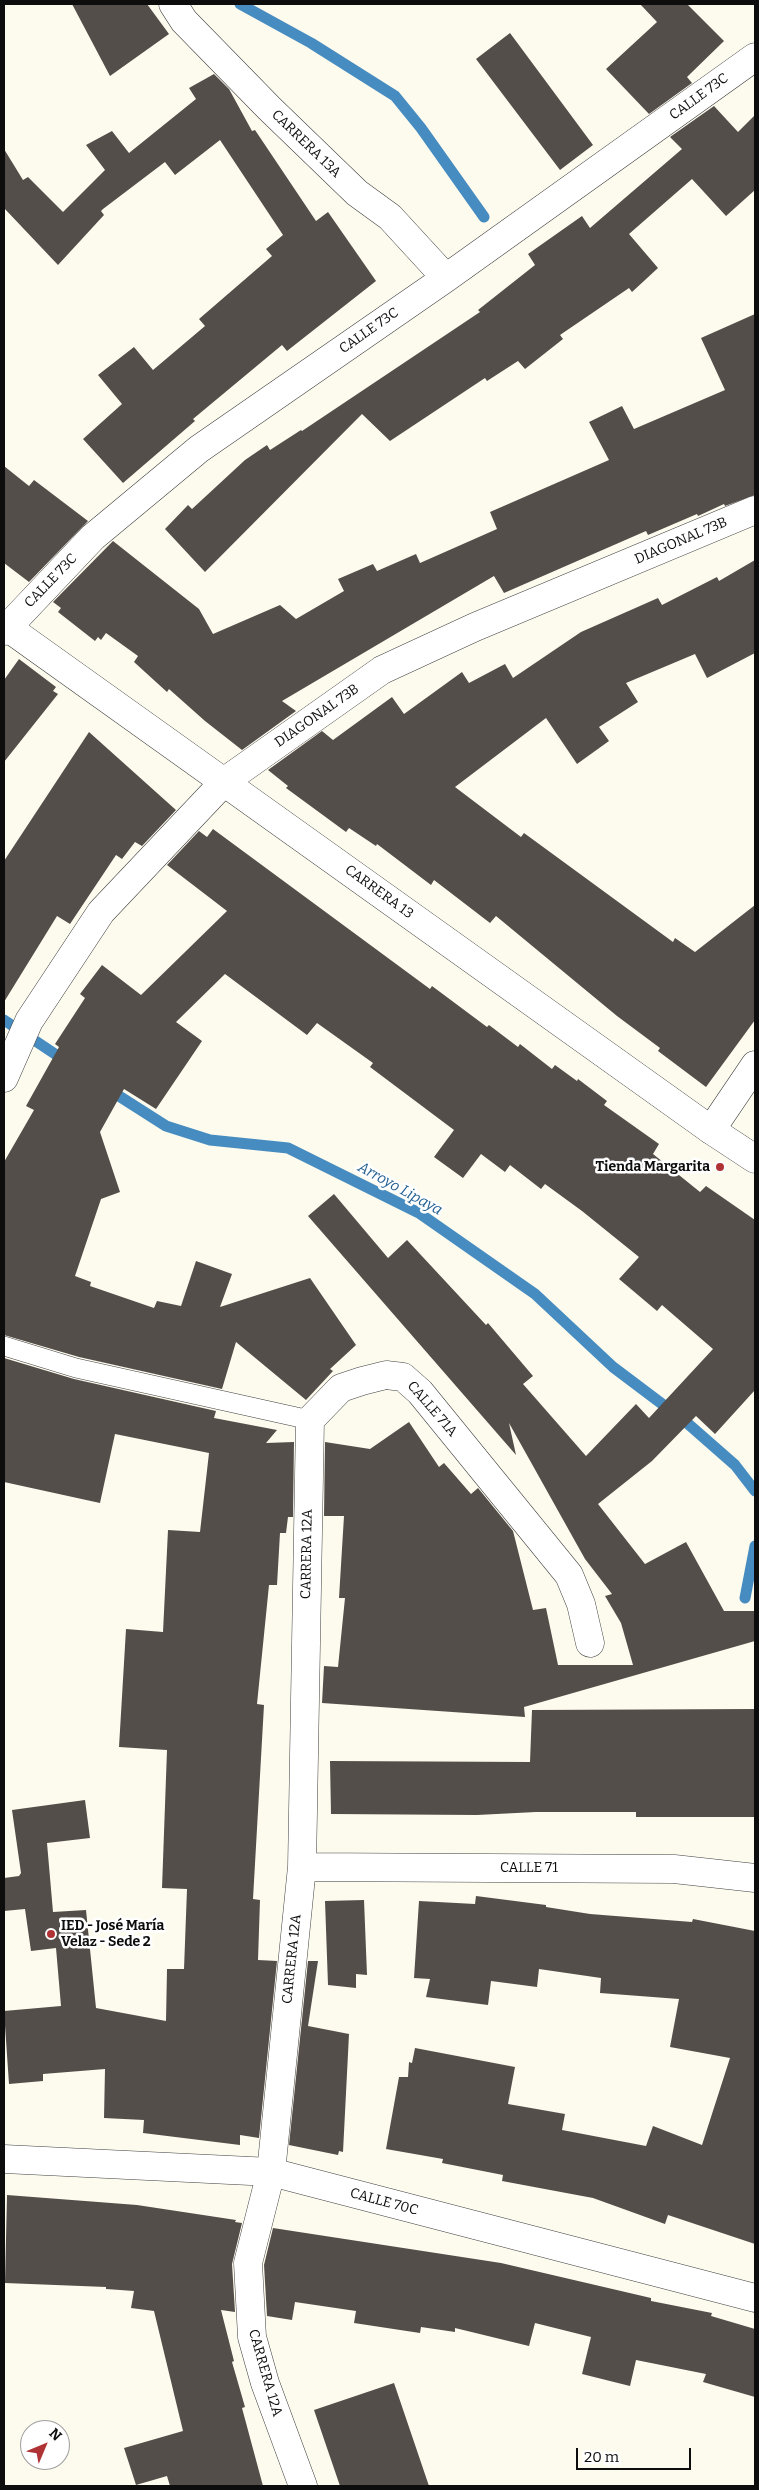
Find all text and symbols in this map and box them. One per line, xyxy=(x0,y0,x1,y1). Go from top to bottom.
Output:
street label: CALLE 73C xyxy=(666,70,732,124)
street label: CARRERA 13A xyxy=(268,107,344,181)
street label: CALLE 73C xyxy=(336,304,402,358)
street label: DIAGONAL 73B xyxy=(632,514,730,568)
street label: CALLE 73C xyxy=(21,551,81,611)
street label: DIAGONAL 73B xyxy=(272,681,362,751)
street label: CARRERA 13 xyxy=(341,862,417,922)
water label: Arroyo Lipaya xyxy=(355,1158,445,1220)
place label: Tienda Margarita xyxy=(596,1159,710,1175)
marker: Tienda Margarita xyxy=(714,1161,726,1173)
street label: CALLE 71A xyxy=(403,1378,461,1440)
street label: CARRERA 12A xyxy=(298,1509,316,1599)
street label: CALLE 71 xyxy=(500,1860,558,1876)
street label: CARRERA 12A xyxy=(279,1913,305,2005)
place label: IED - José María Velaz - Sede 2 xyxy=(61,1918,164,1950)
marker: IED - José María Velaz - Sede 2 xyxy=(45,1928,57,1940)
street label: CALLE 70C xyxy=(348,2185,420,2219)
street label: CARRERA 12A xyxy=(245,2327,285,2419)
north arrow xyxy=(20,2420,70,2470)
text: N xyxy=(45,2425,65,2445)
scale bar xyxy=(579,2438,694,2470)
text: 20 m xyxy=(584,2448,619,2466)

